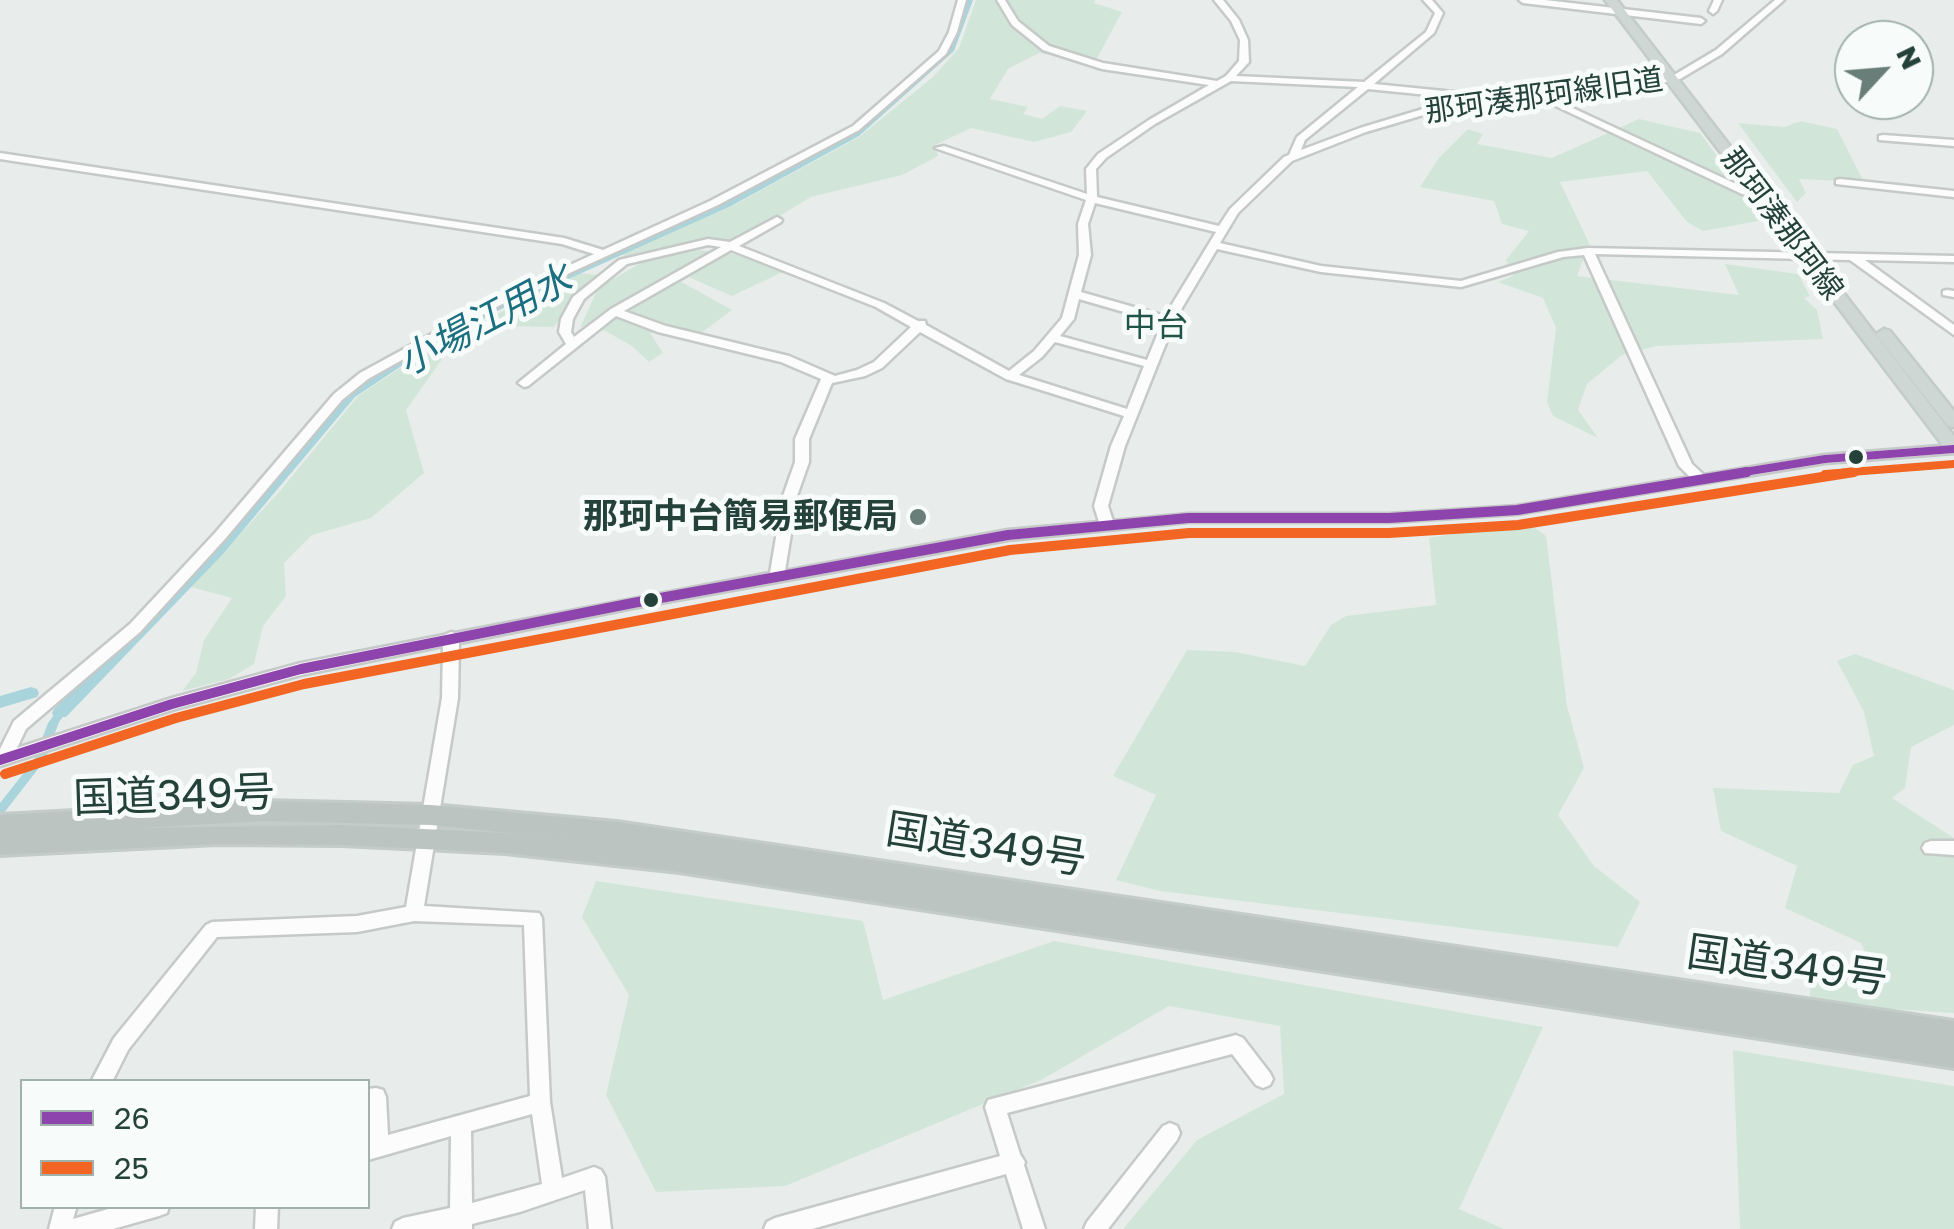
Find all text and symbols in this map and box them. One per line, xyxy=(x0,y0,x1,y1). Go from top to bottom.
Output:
north arrow xyxy=(1834,20,1934,120)
text: N xyxy=(1890,41,1929,74)
street label: 那珂湊那珂線旧道 xyxy=(1423,61,1665,131)
street label: 那珂湊那珂線 xyxy=(1713,141,1851,307)
water label: 小場江用水 xyxy=(390,256,580,386)
district label: 中台 xyxy=(1124,307,1188,345)
unlabelled marker xyxy=(1846,447,1866,467)
place label: 那珂中台簡易郵便局 xyxy=(583,496,898,538)
marker: 那珂中台簡易郵便局 xyxy=(907,506,929,528)
unlabelled marker xyxy=(641,590,661,610)
street label: 国道349号 xyxy=(72,767,276,825)
street label: 国道349号 xyxy=(882,804,1090,886)
street label: 国道349号 xyxy=(1684,927,1890,1005)
legend xyxy=(20,1079,370,1209)
text: 26 xyxy=(114,1100,150,1136)
text: 25 xyxy=(114,1150,149,1186)

